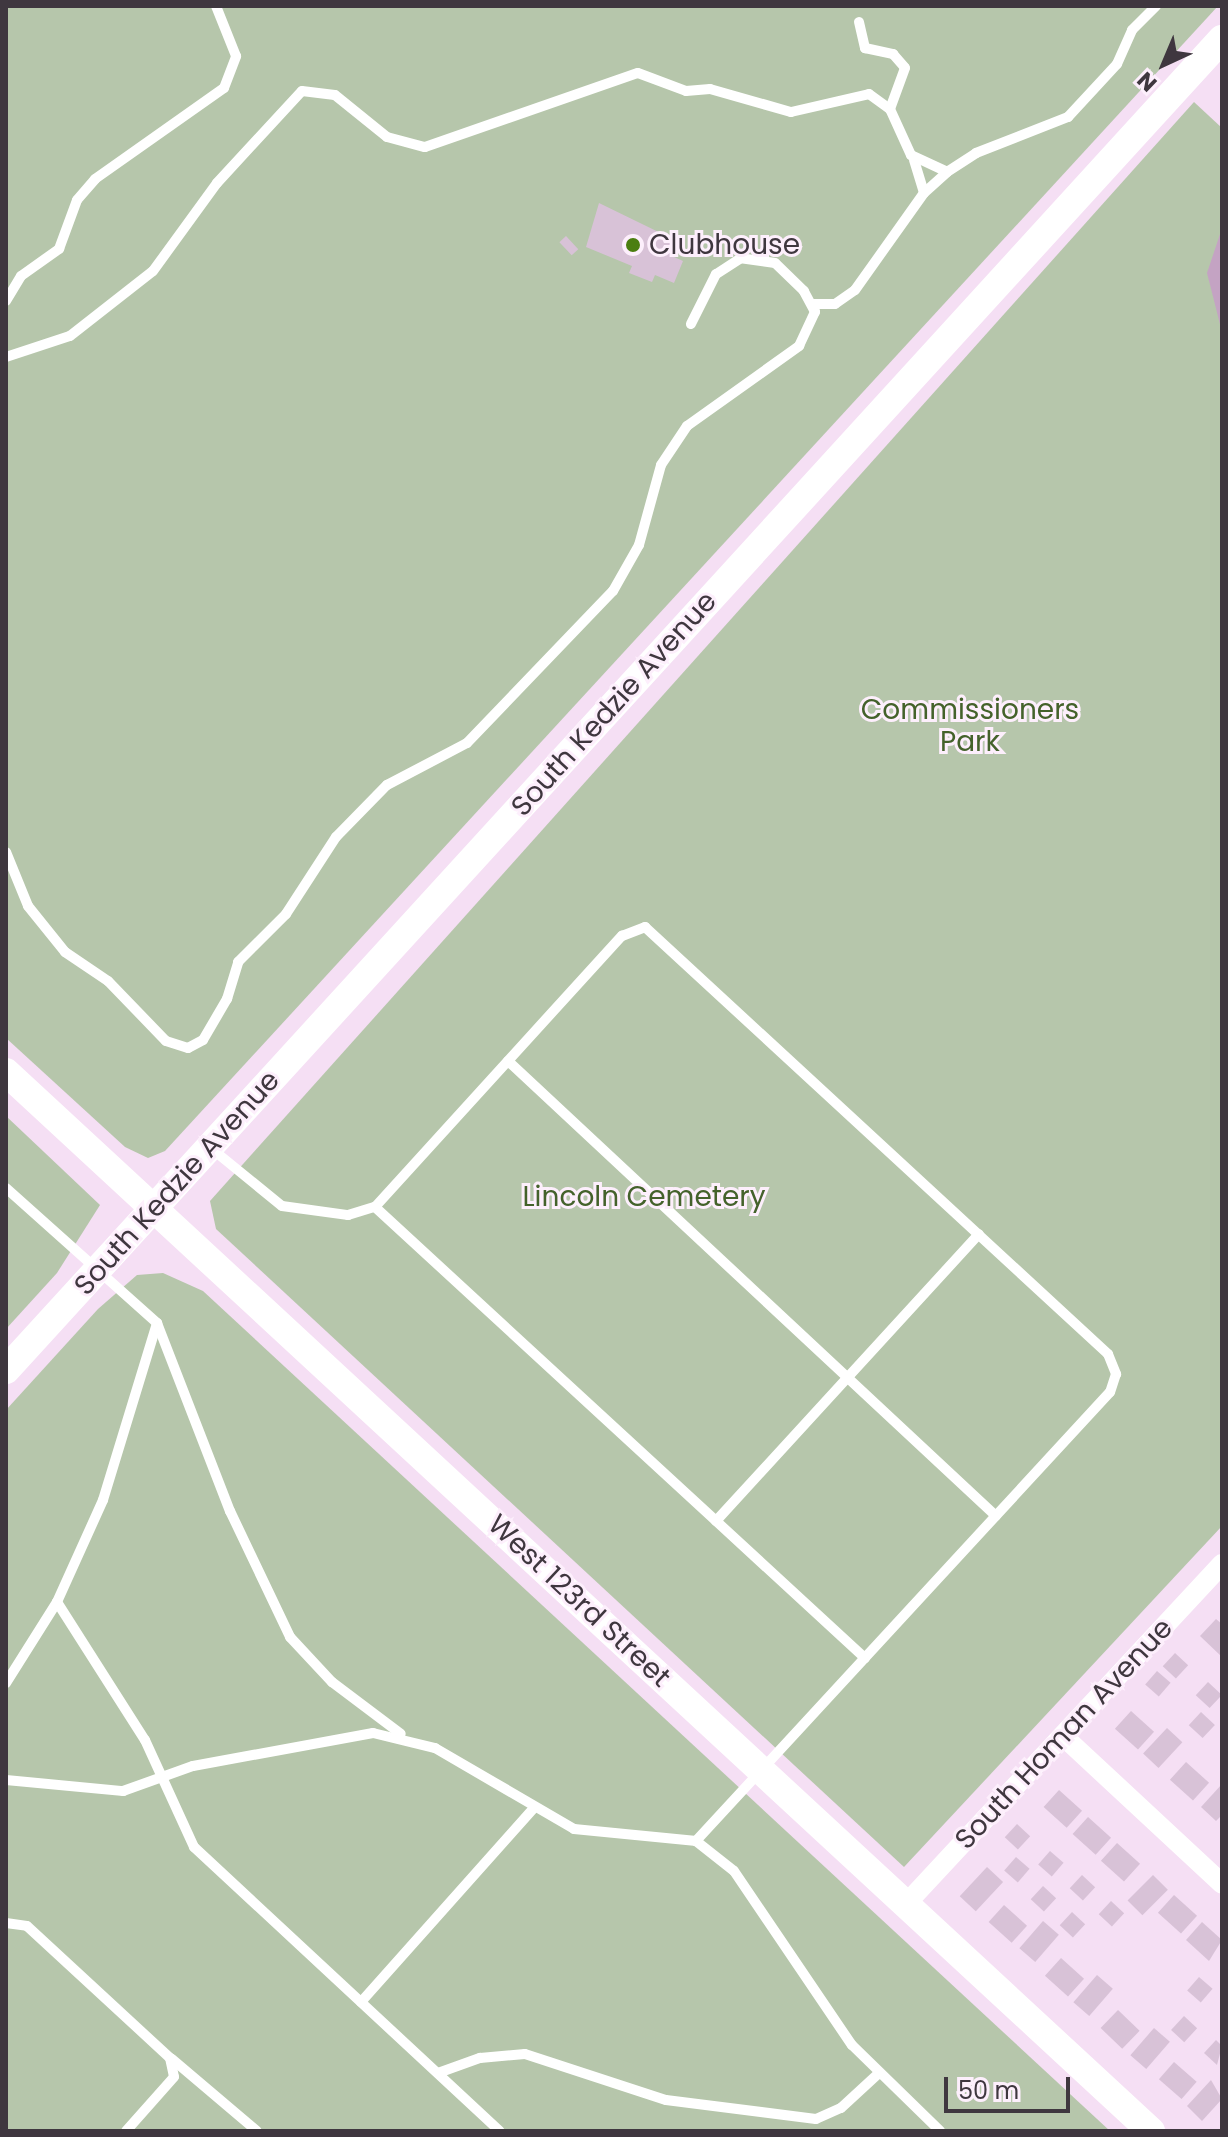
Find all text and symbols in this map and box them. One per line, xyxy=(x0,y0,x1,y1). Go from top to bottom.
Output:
north arrow xyxy=(1124,24,1204,104)
text: N xyxy=(1130,65,1164,99)
place label: Clubhouse xyxy=(649,228,800,262)
marker: Clubhouse xyxy=(624,236,642,254)
street label: South Kedzie Avenue xyxy=(504,585,724,823)
park label: Commissioners Park xyxy=(861,693,1079,759)
street label: South Kedzie Avenue xyxy=(67,1064,287,1302)
park label: Lincoln Cemetery xyxy=(522,1180,766,1214)
street label: West 123rd Street xyxy=(481,1508,677,1694)
street label: South Homan Avenue xyxy=(948,1612,1180,1856)
scale bar xyxy=(948,2061,1074,2111)
text: 50 m xyxy=(958,2074,1019,2107)

